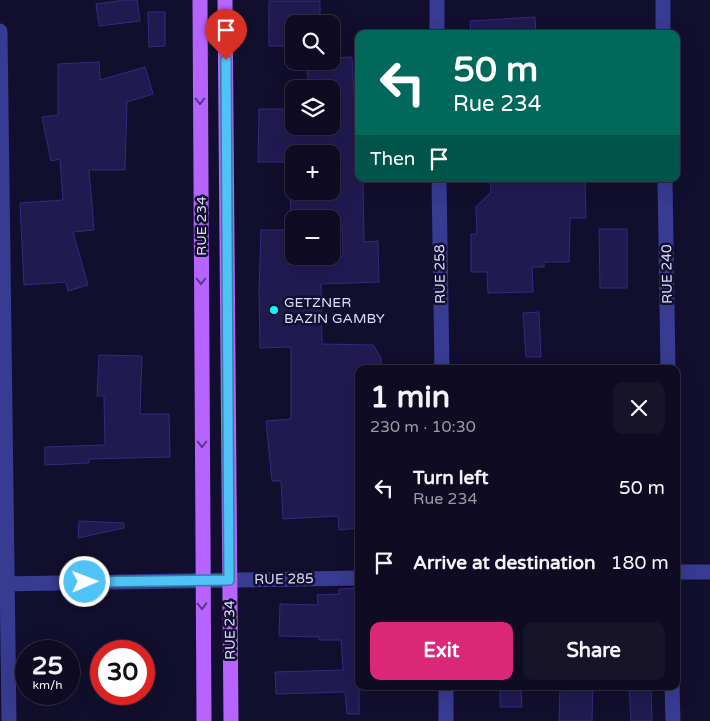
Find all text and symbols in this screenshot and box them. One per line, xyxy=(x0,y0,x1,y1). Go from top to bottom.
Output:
pin xyxy=(205,9,247,60)
map controls xyxy=(285,15,340,265)
button: search xyxy=(285,15,340,70)
icon: arrive xyxy=(212,16,240,44)
text: 50 m xyxy=(453,49,538,91)
icon: left xyxy=(370,50,435,115)
button: layers xyxy=(285,80,340,135)
text: Rue 234 xyxy=(453,91,542,117)
one-way arrow xyxy=(195,98,205,105)
button: + xyxy=(285,145,340,200)
icon: arrive xyxy=(425,145,453,173)
text: Then xyxy=(370,148,415,170)
street label: RUE 234 xyxy=(193,196,210,256)
button: − xyxy=(285,210,340,265)
street label: RUE 258 xyxy=(431,244,449,304)
street label: RUE 240 xyxy=(658,244,676,304)
one-way arrow xyxy=(196,278,206,285)
place label: GETZNER BAZIN GAMBY xyxy=(284,294,385,327)
marker: GETZNER BAZIN GAMBY xyxy=(268,304,280,316)
text: 1 min xyxy=(370,379,450,416)
button: close xyxy=(613,382,665,434)
text: 230 m · 10:30 xyxy=(370,417,476,437)
one-way arrow xyxy=(196,440,207,448)
text: Turn left xyxy=(413,467,489,489)
icon: left xyxy=(370,474,398,502)
text: 50 m xyxy=(619,477,665,499)
text: Rue 234 xyxy=(413,489,478,509)
icon: arrive xyxy=(370,549,398,577)
text: Arrive at destination xyxy=(413,552,596,574)
text: 180 m xyxy=(611,552,669,574)
position arrow xyxy=(58,555,110,607)
street label: RUE 285 xyxy=(254,570,314,588)
street label: RUE 234 xyxy=(221,600,239,660)
one-way arrow xyxy=(197,602,208,610)
button: Exit xyxy=(370,622,513,680)
button: Share xyxy=(523,622,665,680)
speed limit sign: 30 xyxy=(90,640,155,705)
text: 25 xyxy=(32,651,63,681)
text: km/h xyxy=(32,678,63,692)

